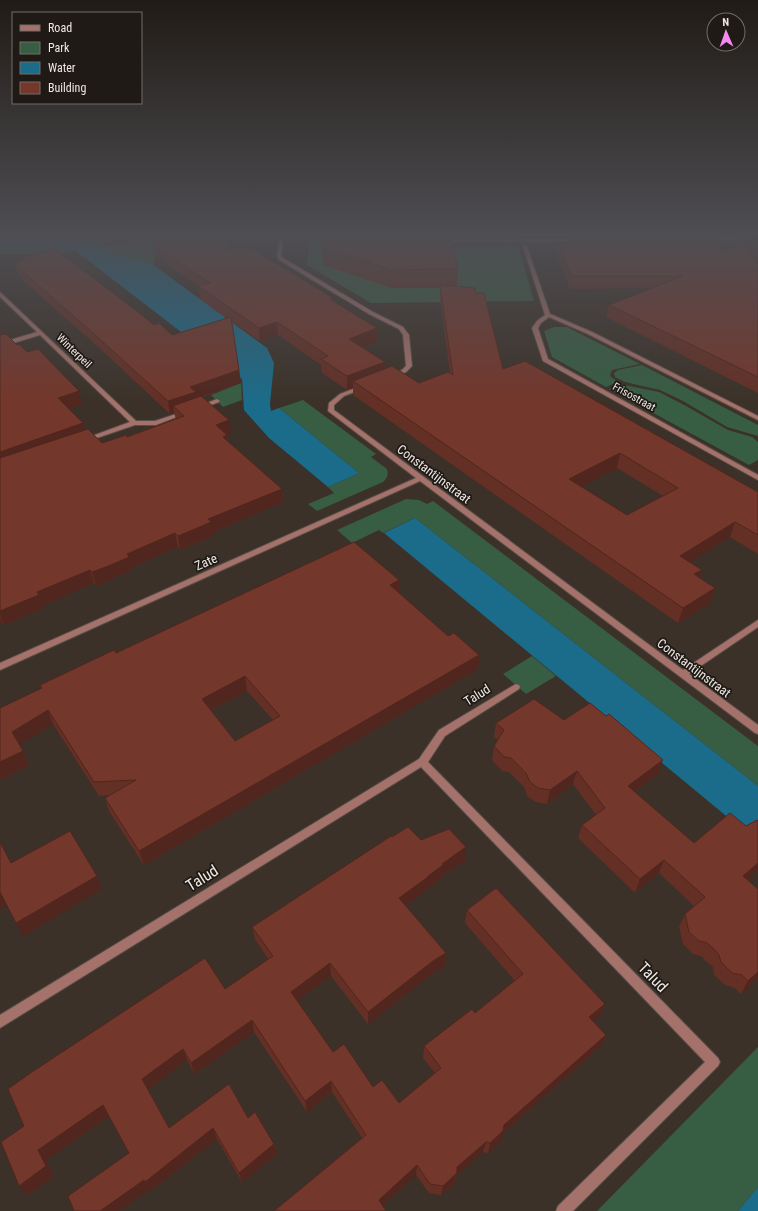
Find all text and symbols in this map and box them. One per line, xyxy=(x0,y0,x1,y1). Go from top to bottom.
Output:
legend xyxy=(12,12,142,104)
north arrow xyxy=(706,12,746,52)
text: N xyxy=(722,16,730,29)
text: Road xyxy=(48,21,72,35)
text: Park xyxy=(48,41,70,55)
text: Water xyxy=(48,61,76,75)
text: Building xyxy=(48,81,86,95)
street label: Winterpeil xyxy=(54,331,94,371)
street label: Frisostraat xyxy=(610,380,658,414)
street label: Constantijnstraat xyxy=(394,441,474,507)
street label: Zate xyxy=(192,550,220,574)
street label: Constantijnstraat xyxy=(654,635,734,701)
street label: Talud xyxy=(461,681,493,709)
street label: Talud xyxy=(182,861,222,895)
street label: Talud xyxy=(634,958,672,996)

